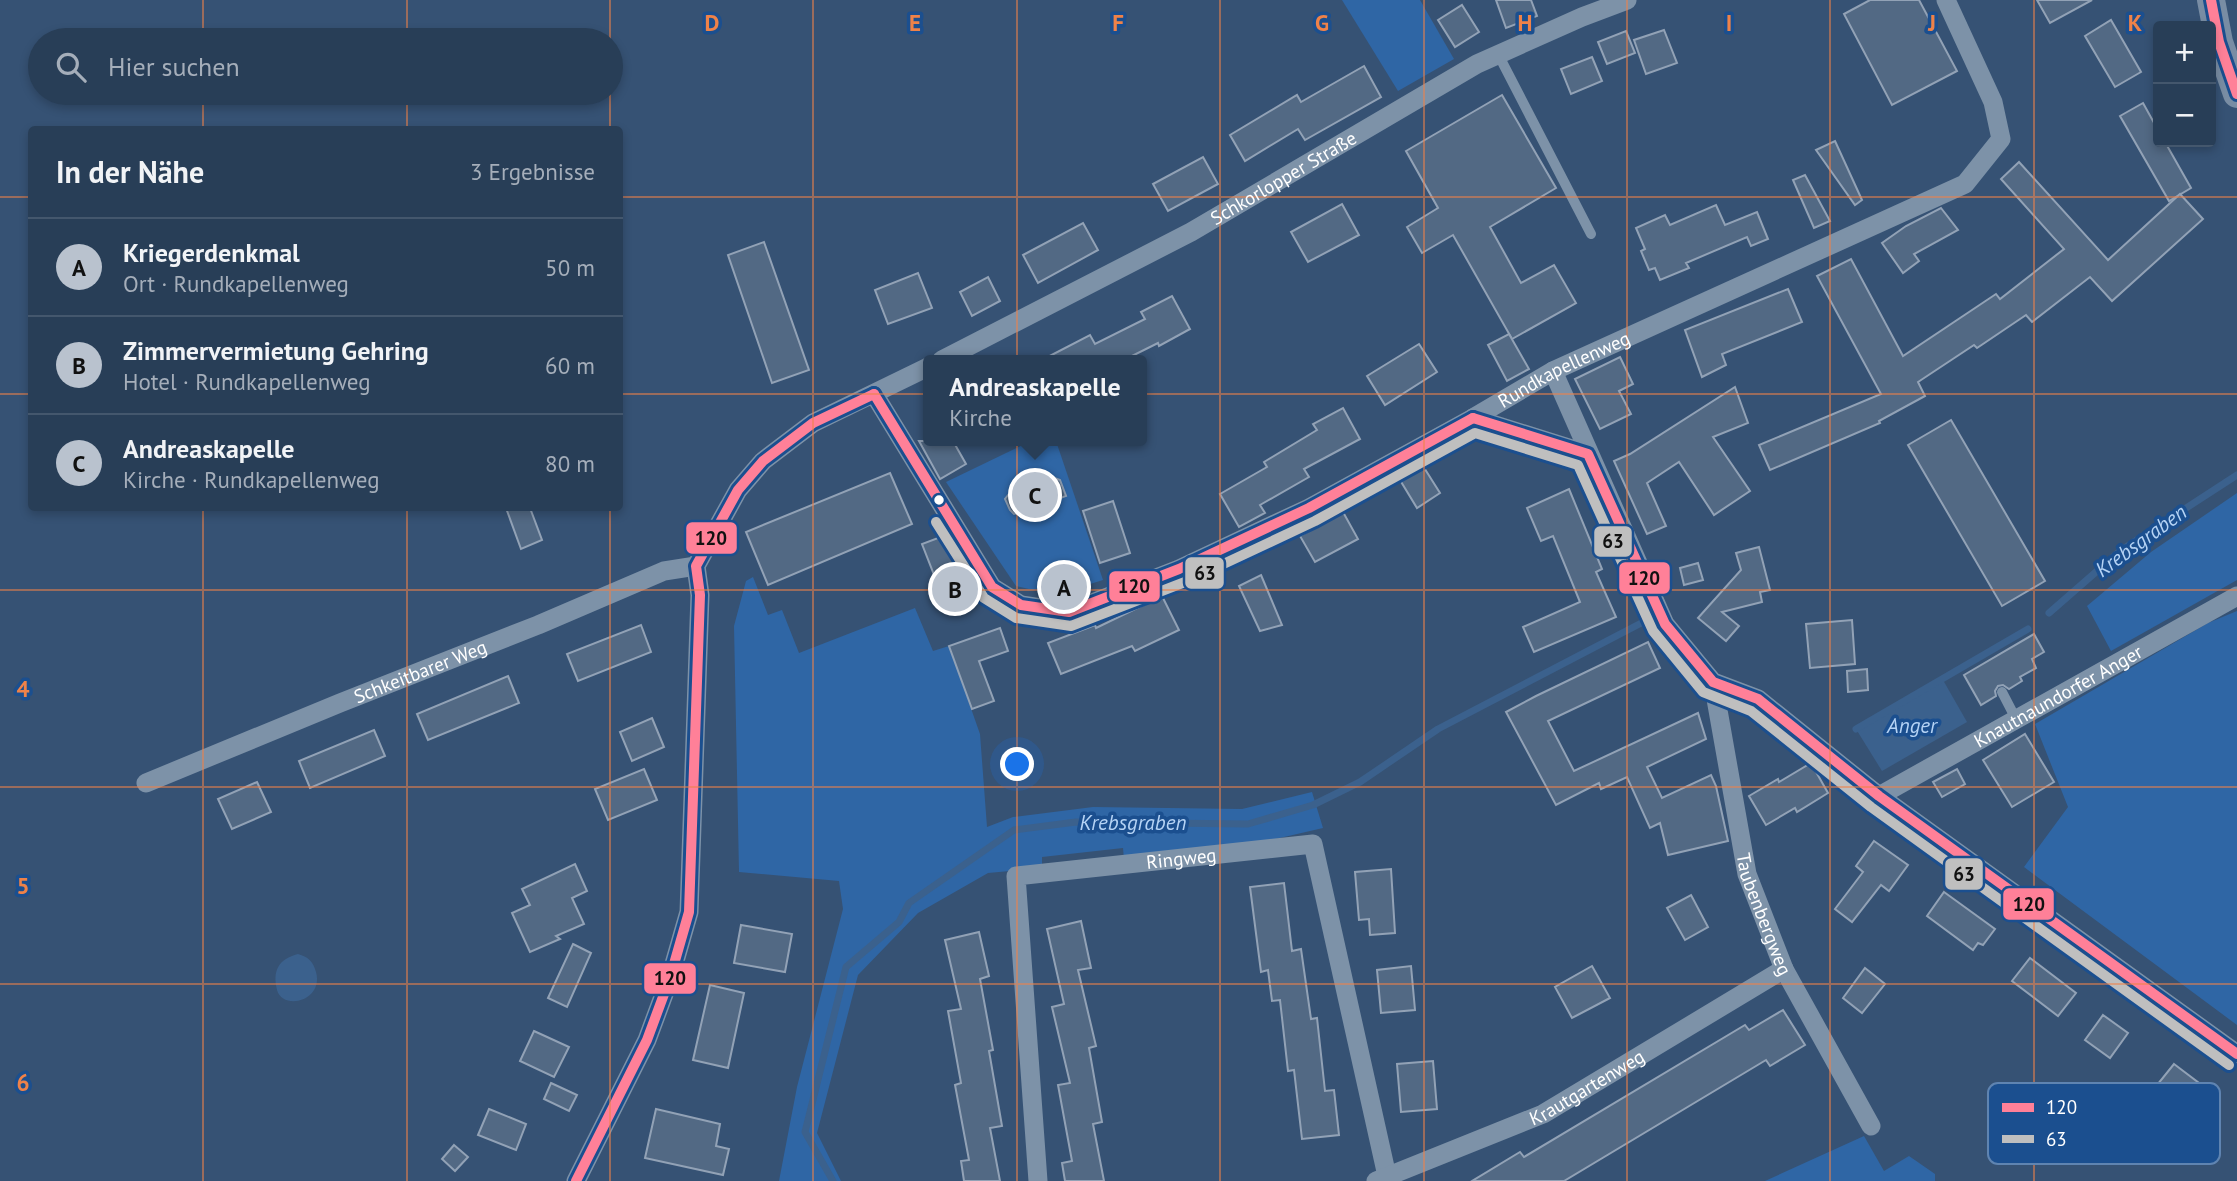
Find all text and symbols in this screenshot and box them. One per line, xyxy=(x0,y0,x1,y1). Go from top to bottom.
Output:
text: D xyxy=(705,8,719,37)
text: E xyxy=(909,8,921,37)
text: F xyxy=(1112,8,1124,37)
text: G xyxy=(1315,8,1329,37)
text: H xyxy=(1518,8,1532,37)
text: I xyxy=(1726,8,1732,37)
text: J xyxy=(1927,8,1936,37)
text: K xyxy=(2128,8,2142,37)
map controls xyxy=(2153,21,2216,147)
button: + xyxy=(2153,21,2216,84)
search box xyxy=(28,28,623,105)
icon: search xyxy=(52,48,90,86)
text: Hier suchen xyxy=(108,50,240,83)
button: − xyxy=(2153,84,2216,147)
street label: Schkorlopper Straße xyxy=(1206,126,1361,230)
text: In der Nähe xyxy=(56,152,204,191)
text: 3 Ergebnisse xyxy=(470,157,595,186)
text: Kriegerdenkmal xyxy=(123,236,300,269)
text: A xyxy=(72,253,86,282)
text: 50 m xyxy=(545,253,595,282)
text: Ort · Rundkapellenweg xyxy=(123,269,349,298)
street label: Rundkapellenweg xyxy=(1493,326,1634,413)
text: Zimmervermietung Gehring xyxy=(123,334,429,367)
text: B xyxy=(72,351,86,380)
text: 60 m xyxy=(545,351,595,380)
popup xyxy=(923,355,1147,446)
text: Hotel · Rundkapellenweg xyxy=(123,367,371,396)
text: Andreaskapelle xyxy=(949,370,1121,403)
text: Kirche xyxy=(949,403,1012,432)
text: Andreaskapelle xyxy=(123,432,295,465)
text: C xyxy=(73,449,85,478)
text: 80 m xyxy=(545,449,595,478)
text: Kirche · Rundkapellenweg xyxy=(123,465,380,494)
pin: C xyxy=(1012,469,1058,521)
unlabelled marker xyxy=(932,493,946,507)
water label: Krebsgraben xyxy=(2090,498,2192,583)
line badge: 120 xyxy=(685,521,738,555)
line badge: 63 xyxy=(1593,525,1633,558)
text: 120 xyxy=(695,526,727,550)
text: 63 xyxy=(1602,529,1624,553)
line badge: 63 xyxy=(1184,556,1225,590)
pin: A xyxy=(1041,561,1087,613)
text: 63 xyxy=(1194,561,1216,585)
line badge: 120 xyxy=(1618,561,1671,595)
pin: B xyxy=(932,563,978,615)
text: 120 xyxy=(1628,566,1660,590)
line badge: 120 xyxy=(1108,570,1161,603)
text: 120 xyxy=(1118,574,1150,598)
street label: Schkeitbarer Weg xyxy=(350,634,490,708)
street label: Knautnaundorfer Anger xyxy=(1969,639,2147,753)
text: 4 xyxy=(16,674,30,703)
water label: Anger xyxy=(1886,712,1939,739)
your location xyxy=(1000,747,1034,781)
water label: Krebsgraben xyxy=(1080,809,1186,836)
street label: Ringweg xyxy=(1145,842,1218,874)
street label: Taubenbergweg xyxy=(1731,851,1797,980)
line badge: 63 xyxy=(1944,857,1984,891)
text: 63 xyxy=(1953,862,1975,886)
text: 5 xyxy=(16,871,30,900)
line badge: 120 xyxy=(2002,887,2055,921)
text: 120 xyxy=(2013,892,2045,916)
line badge: 120 xyxy=(643,962,697,995)
text: 120 xyxy=(654,966,686,990)
street label: Krautgartenweg xyxy=(1526,1044,1649,1130)
text: 6 xyxy=(16,1068,30,1097)
legend xyxy=(1988,1083,2220,1164)
text: 120 xyxy=(2046,1095,2077,1119)
text: 63 xyxy=(2046,1127,2067,1151)

